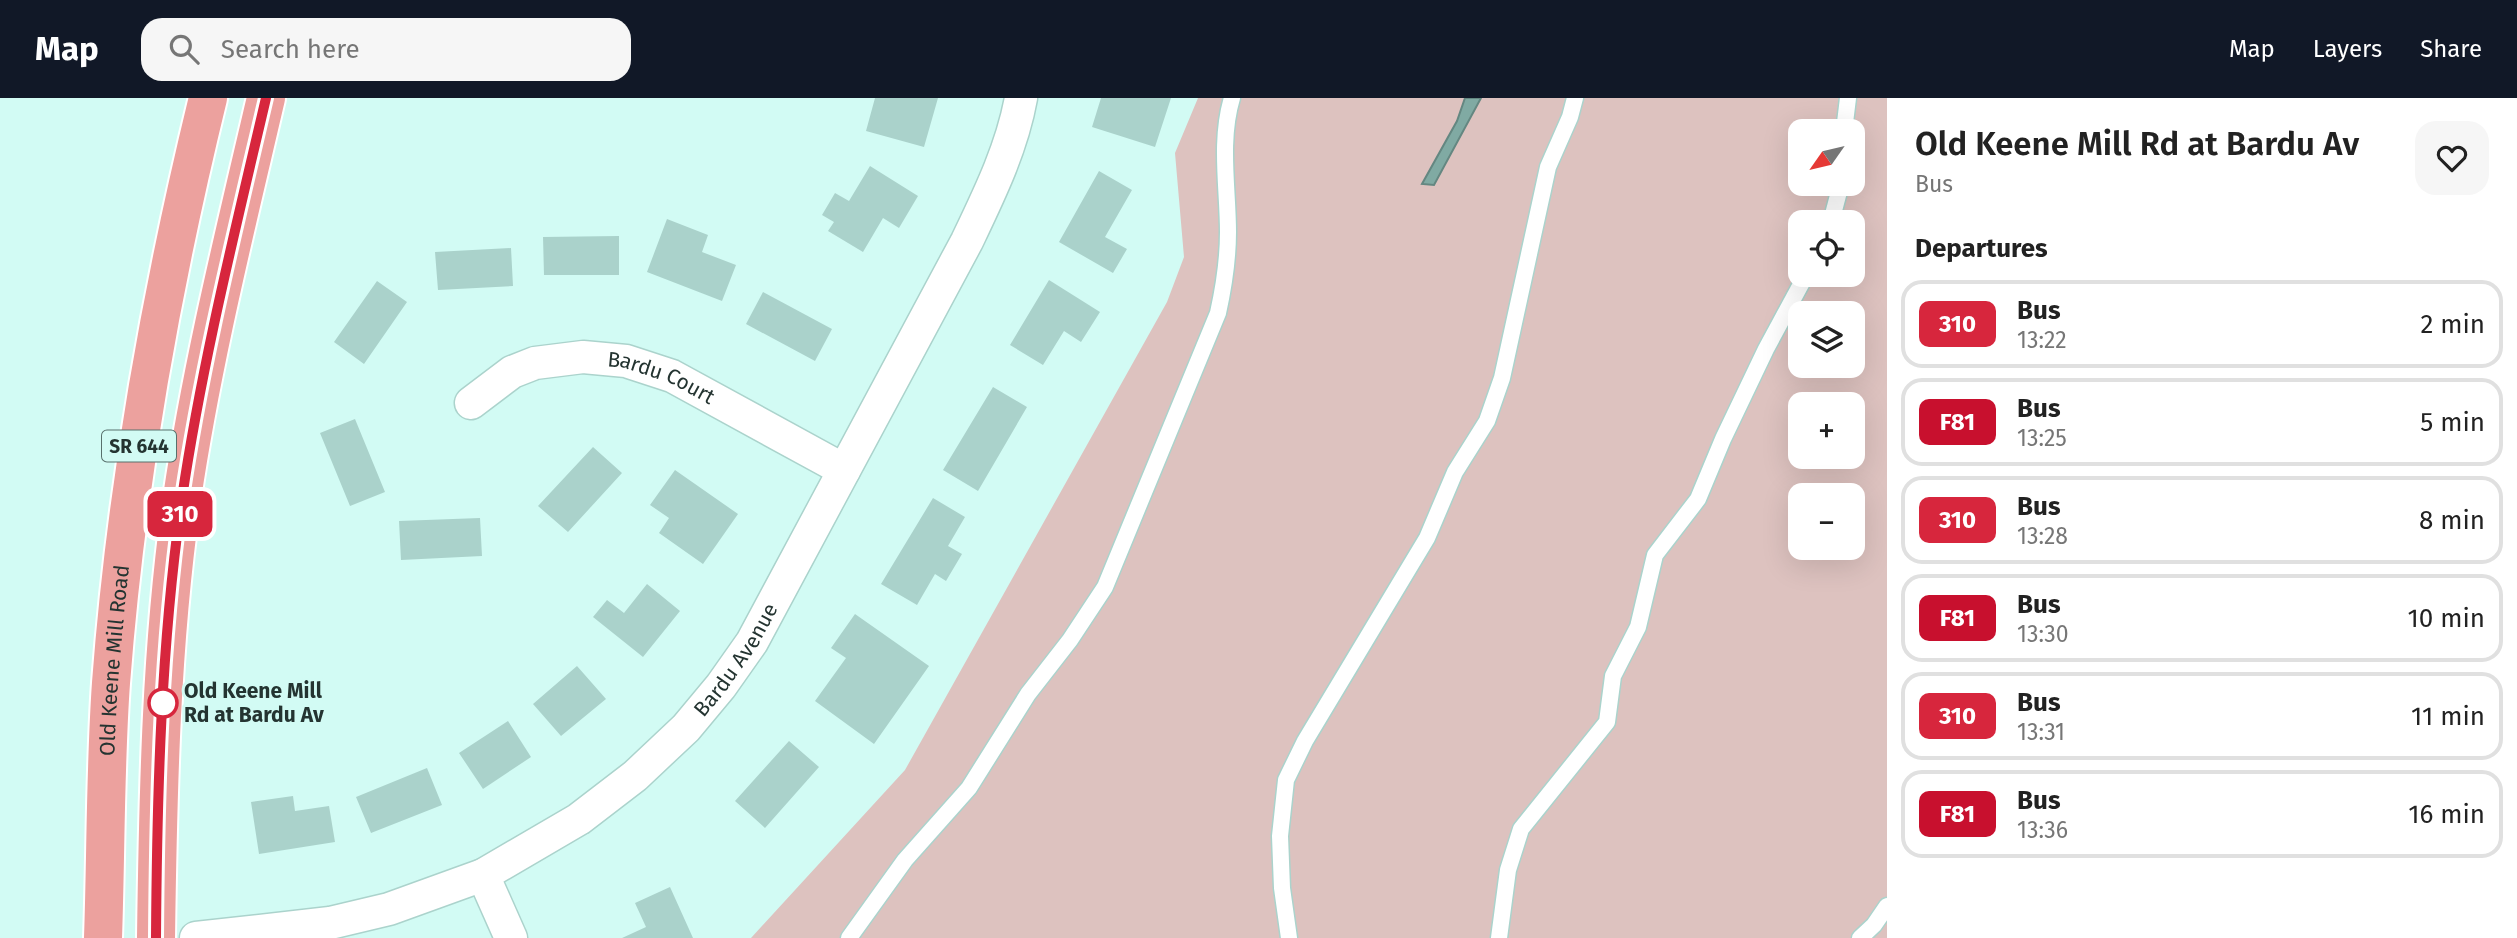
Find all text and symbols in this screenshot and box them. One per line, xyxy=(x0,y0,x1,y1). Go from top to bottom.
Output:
search box xyxy=(141,18,631,81)
text: Map xyxy=(35,29,99,69)
icon: search xyxy=(165,30,203,68)
text: Search here xyxy=(221,34,360,65)
text: Map xyxy=(2229,35,2275,63)
text: Layers xyxy=(2313,35,2382,63)
text: Share xyxy=(2420,35,2482,63)
north arrow xyxy=(1788,119,1866,196)
map controls xyxy=(1788,119,1865,560)
button: heart xyxy=(2415,121,2489,195)
text: Old Keene Mill Rd at Bardu Av xyxy=(1915,124,2359,164)
text: Bus xyxy=(1915,170,1953,198)
button: locate xyxy=(1788,210,1865,287)
text: Departures xyxy=(1915,233,2048,264)
text: Bus xyxy=(2017,295,2060,326)
button: layers xyxy=(1788,301,1865,378)
text: 2 min xyxy=(2420,309,2485,340)
text: 310 xyxy=(1939,310,1976,338)
text: 13:22 xyxy=(2017,326,2067,354)
street label: Bardu Court xyxy=(606,346,720,410)
button: + xyxy=(1788,392,1865,469)
text: Bus xyxy=(2017,393,2060,424)
text: 5 min xyxy=(2420,407,2485,438)
text: F81 xyxy=(1940,408,1975,436)
text: 13:25 xyxy=(2017,424,2067,452)
road number: SR 644 xyxy=(102,430,176,462)
button: − xyxy=(1788,483,1865,560)
line badge: 310 xyxy=(140,491,220,537)
text: Bus xyxy=(2017,491,2060,522)
text: 310 xyxy=(161,500,199,528)
text: 8 min xyxy=(2419,505,2485,536)
text: 310 xyxy=(1939,506,1976,534)
text: 13:28 xyxy=(2017,522,2068,550)
street label: Old Keene Mill Road xyxy=(94,563,135,756)
text: Bus xyxy=(2017,589,2060,620)
street label: Bardu Avenue xyxy=(688,599,783,722)
text: 10 min xyxy=(2407,603,2485,634)
text: F81 xyxy=(1940,604,1975,632)
text: 13:30 xyxy=(2017,620,2068,648)
place label: Old Keene Mill Rd at Bardu Av xyxy=(184,678,324,728)
text: Bus xyxy=(2017,687,2060,718)
marker: Old Keene Mill Rd at Bardu Av xyxy=(148,688,178,718)
text: 11 min xyxy=(2411,701,2485,732)
text: 310 xyxy=(1939,702,1976,730)
text: 13:31 xyxy=(2017,718,2065,746)
text: Bus xyxy=(2017,785,2060,816)
text: 16 min xyxy=(2408,799,2485,830)
text: F81 xyxy=(1940,800,1975,828)
text: 13:36 xyxy=(2017,816,2068,844)

